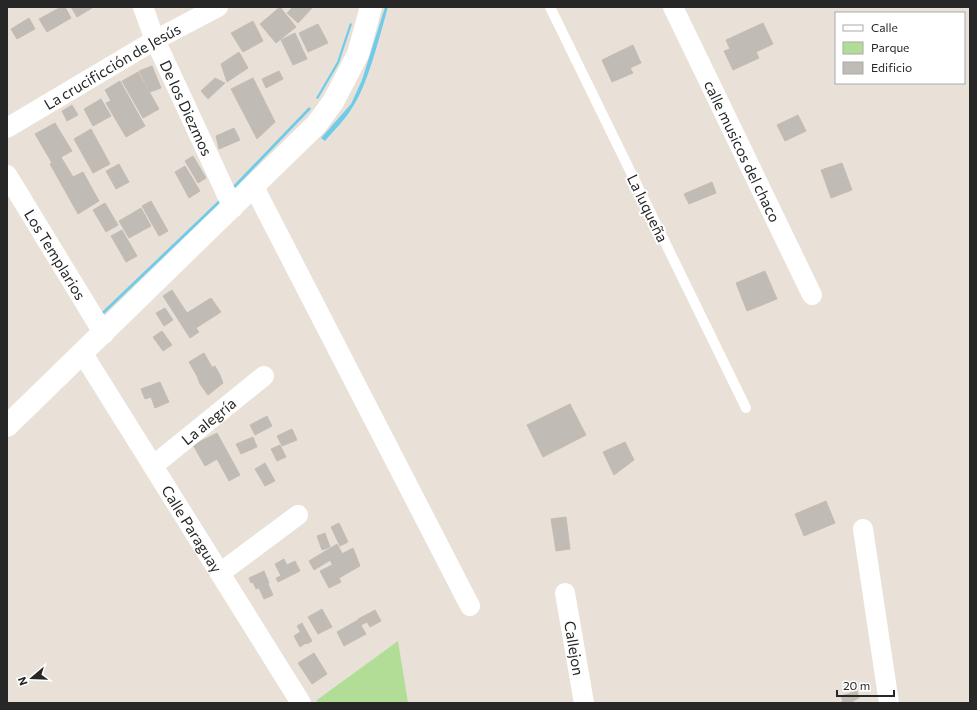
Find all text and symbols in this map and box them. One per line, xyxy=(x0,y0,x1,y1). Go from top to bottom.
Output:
legend xyxy=(835,12,965,84)
street label: La crucificción de Jesús xyxy=(41,19,184,113)
text: Calle xyxy=(871,20,898,34)
text: Parque xyxy=(871,40,909,54)
street label: De los Diezmos xyxy=(157,57,217,159)
text: Edificio xyxy=(871,60,912,74)
street label: calle musicos del chaco xyxy=(701,77,784,225)
street label: La luqueña xyxy=(624,171,672,245)
street label: Los Templarios xyxy=(21,206,90,303)
street label: La alegría xyxy=(178,394,239,448)
street label: Calle Paraguay xyxy=(158,482,226,576)
street label: Callejon xyxy=(561,620,588,677)
north arrow xyxy=(12,658,52,698)
scale bar xyxy=(837,672,894,698)
text: N xyxy=(15,675,30,687)
text: 20 m xyxy=(843,678,870,692)

